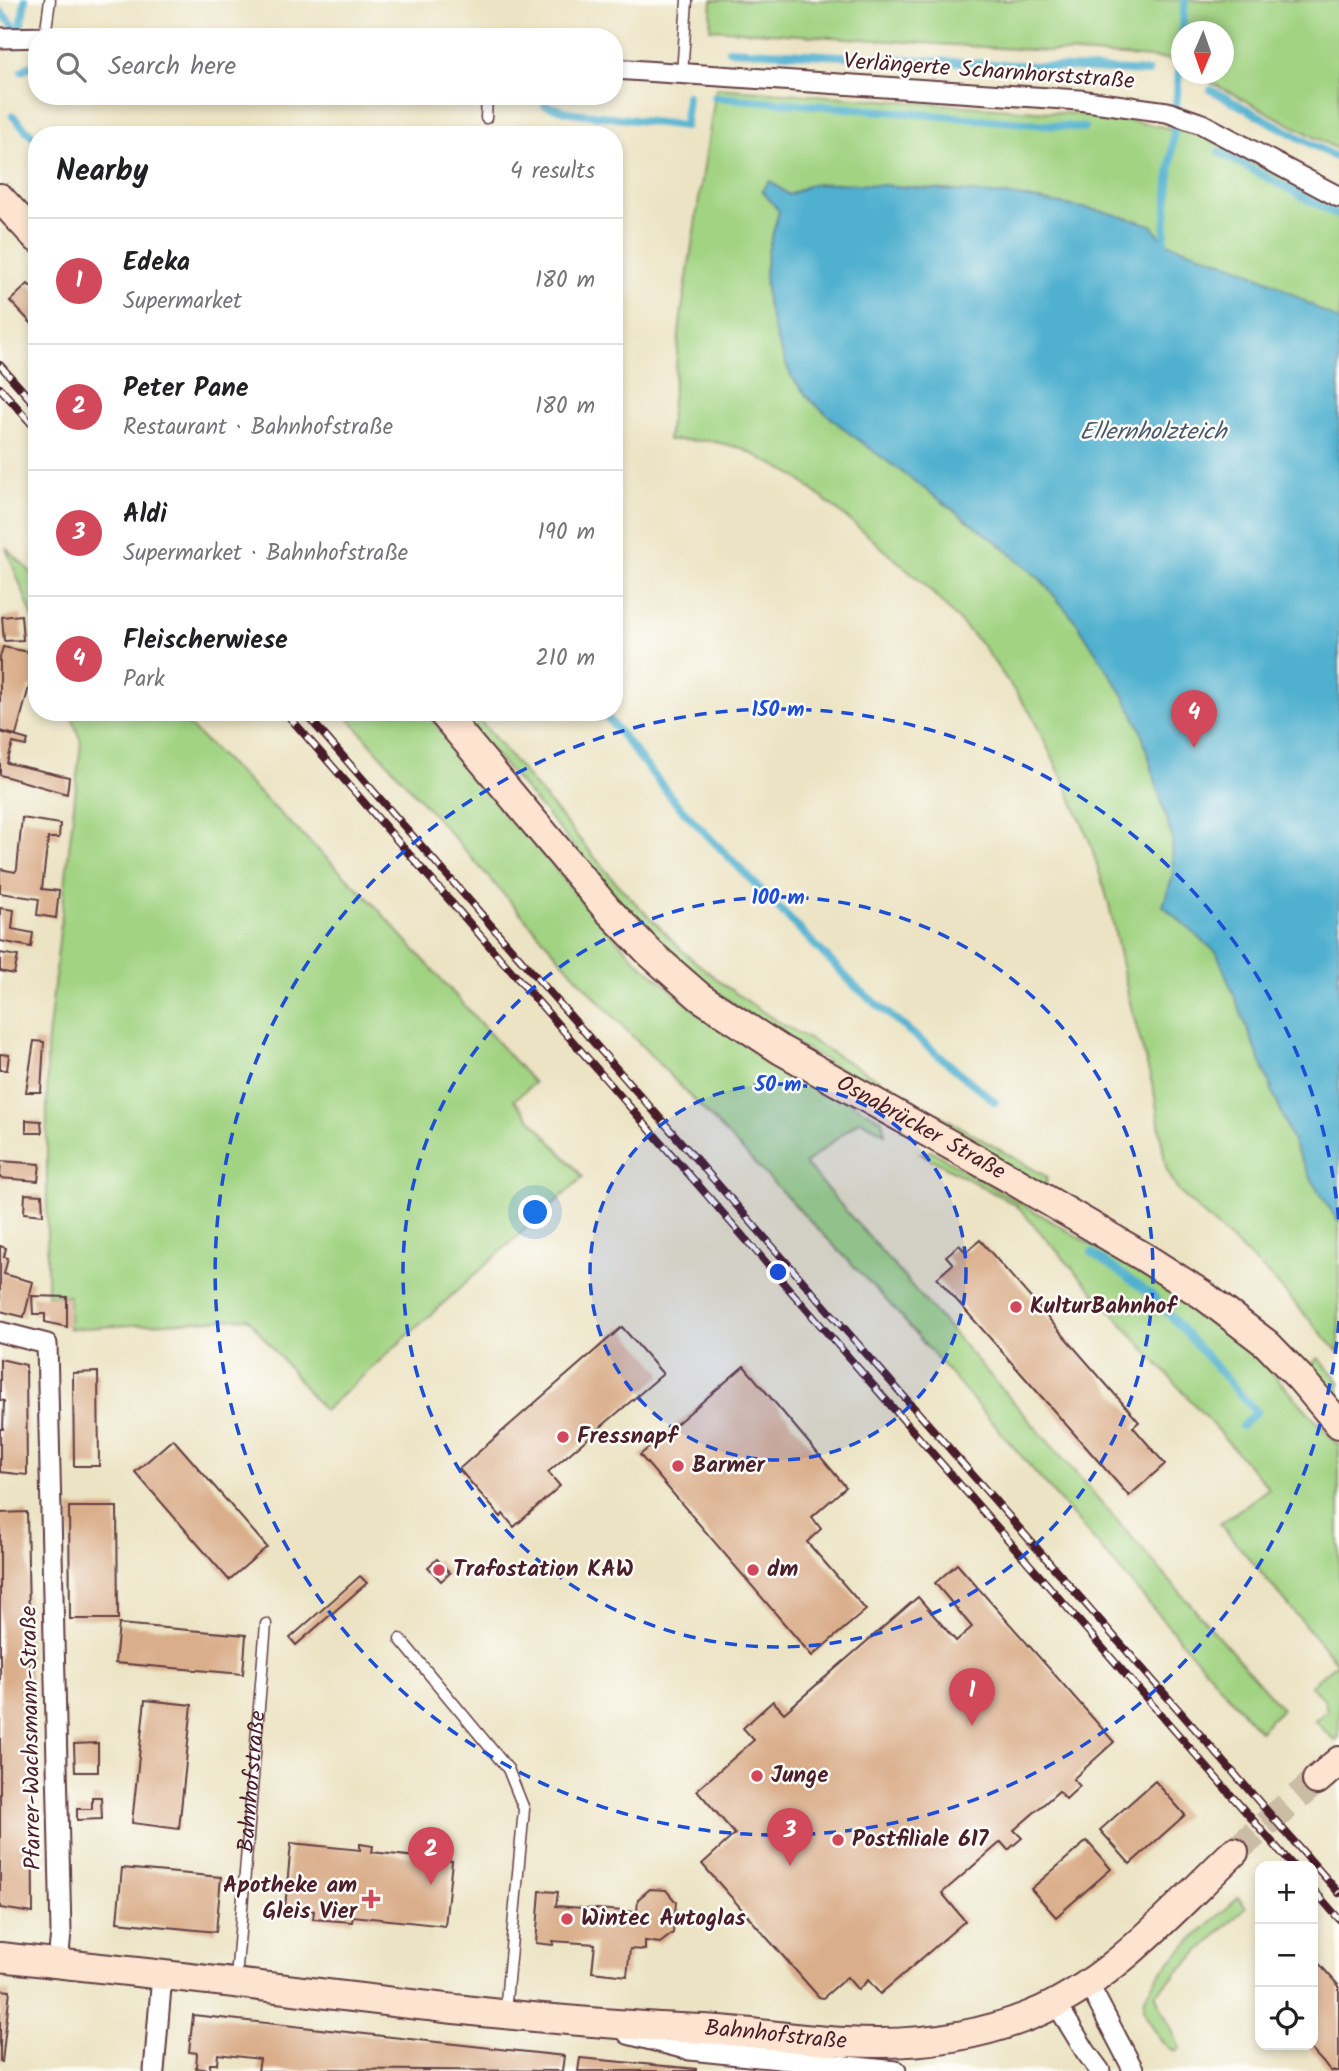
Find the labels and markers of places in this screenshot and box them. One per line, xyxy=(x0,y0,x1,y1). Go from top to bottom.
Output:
pin: 4 xyxy=(1171,690,1217,748)
centre of rings xyxy=(766,1260,790,1284)
place label: KulturBahnhof xyxy=(1030,1289,1178,1325)
marker: KulturBahnhof xyxy=(1008,1299,1024,1315)
place label: Fressnapf xyxy=(577,1419,679,1455)
marker: Fressnapf xyxy=(555,1429,571,1445)
place label: Barmer xyxy=(692,1448,766,1484)
marker: Barmer xyxy=(670,1458,686,1474)
place label: Trafostation KAW xyxy=(453,1552,634,1588)
place label: dm xyxy=(767,1552,798,1588)
marker: Trafostation KAW xyxy=(431,1562,447,1578)
marker: dm xyxy=(745,1562,761,1578)
pin: 1 xyxy=(949,1668,995,1726)
place label: Junge xyxy=(771,1758,828,1794)
marker: Junge xyxy=(749,1768,765,1784)
pin: 3 xyxy=(767,1808,813,1866)
place label: Postfiliale 617 xyxy=(852,1822,990,1858)
pin: 2 xyxy=(408,1827,454,1885)
marker: Postfiliale 617 xyxy=(830,1832,846,1848)
place label: Apotheke am Gleis Vier xyxy=(223,1868,359,1930)
marker: Apotheke am Gleis Vier xyxy=(363,1891,379,1907)
place label: Wintec Autoglas xyxy=(581,1901,746,1937)
marker: Wintec Autoglas xyxy=(559,1911,575,1927)

